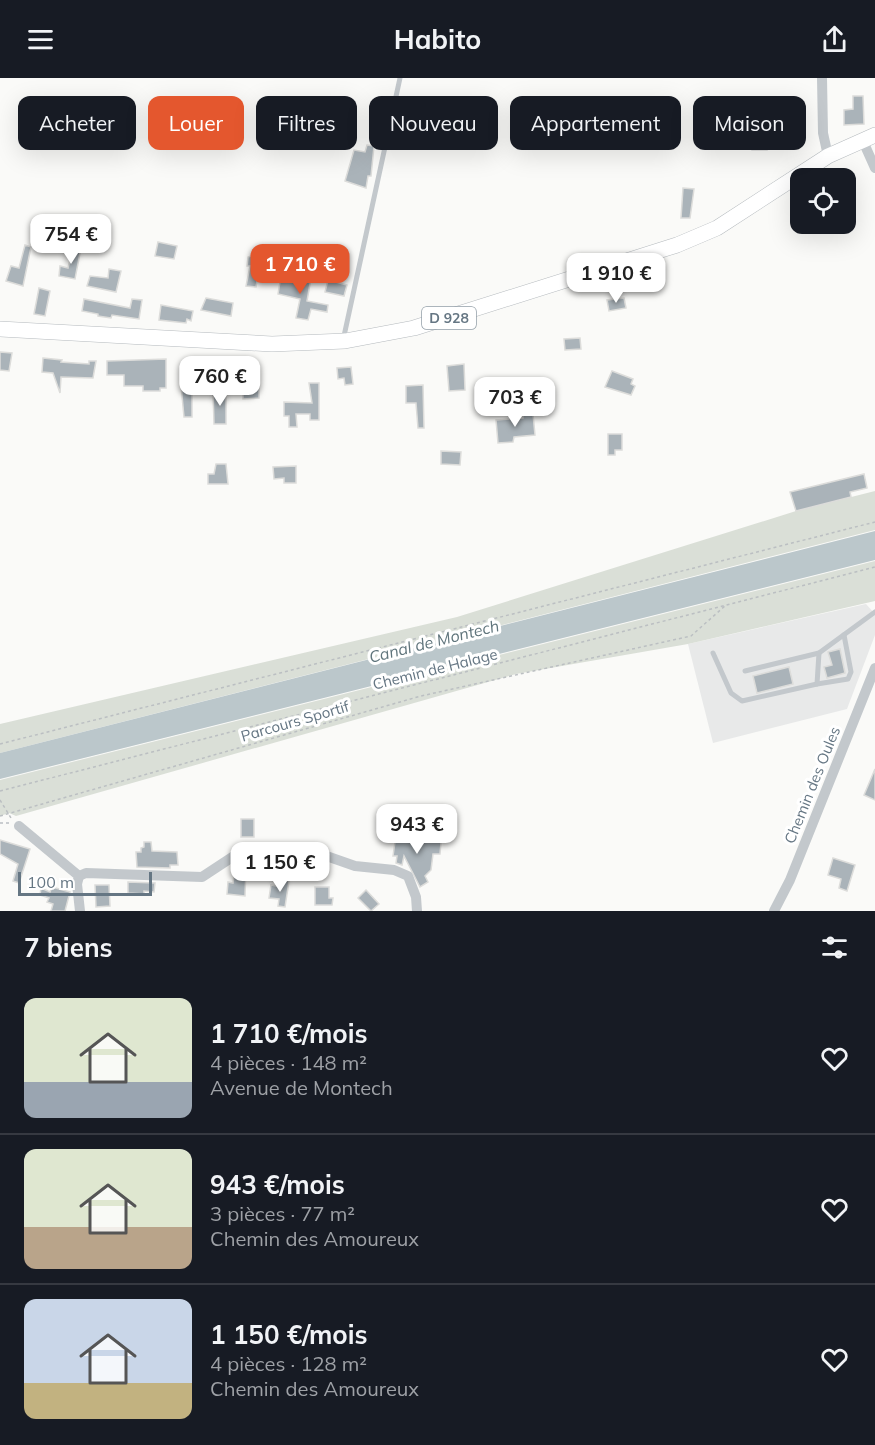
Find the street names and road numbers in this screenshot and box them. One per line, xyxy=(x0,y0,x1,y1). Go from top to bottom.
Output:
road number: D 928 xyxy=(422,307,476,329)
street label: Chemin de Halage xyxy=(371,644,499,694)
street label: Parcours Sportif xyxy=(239,696,352,746)
street label: Chemin des Oules xyxy=(780,724,844,846)

